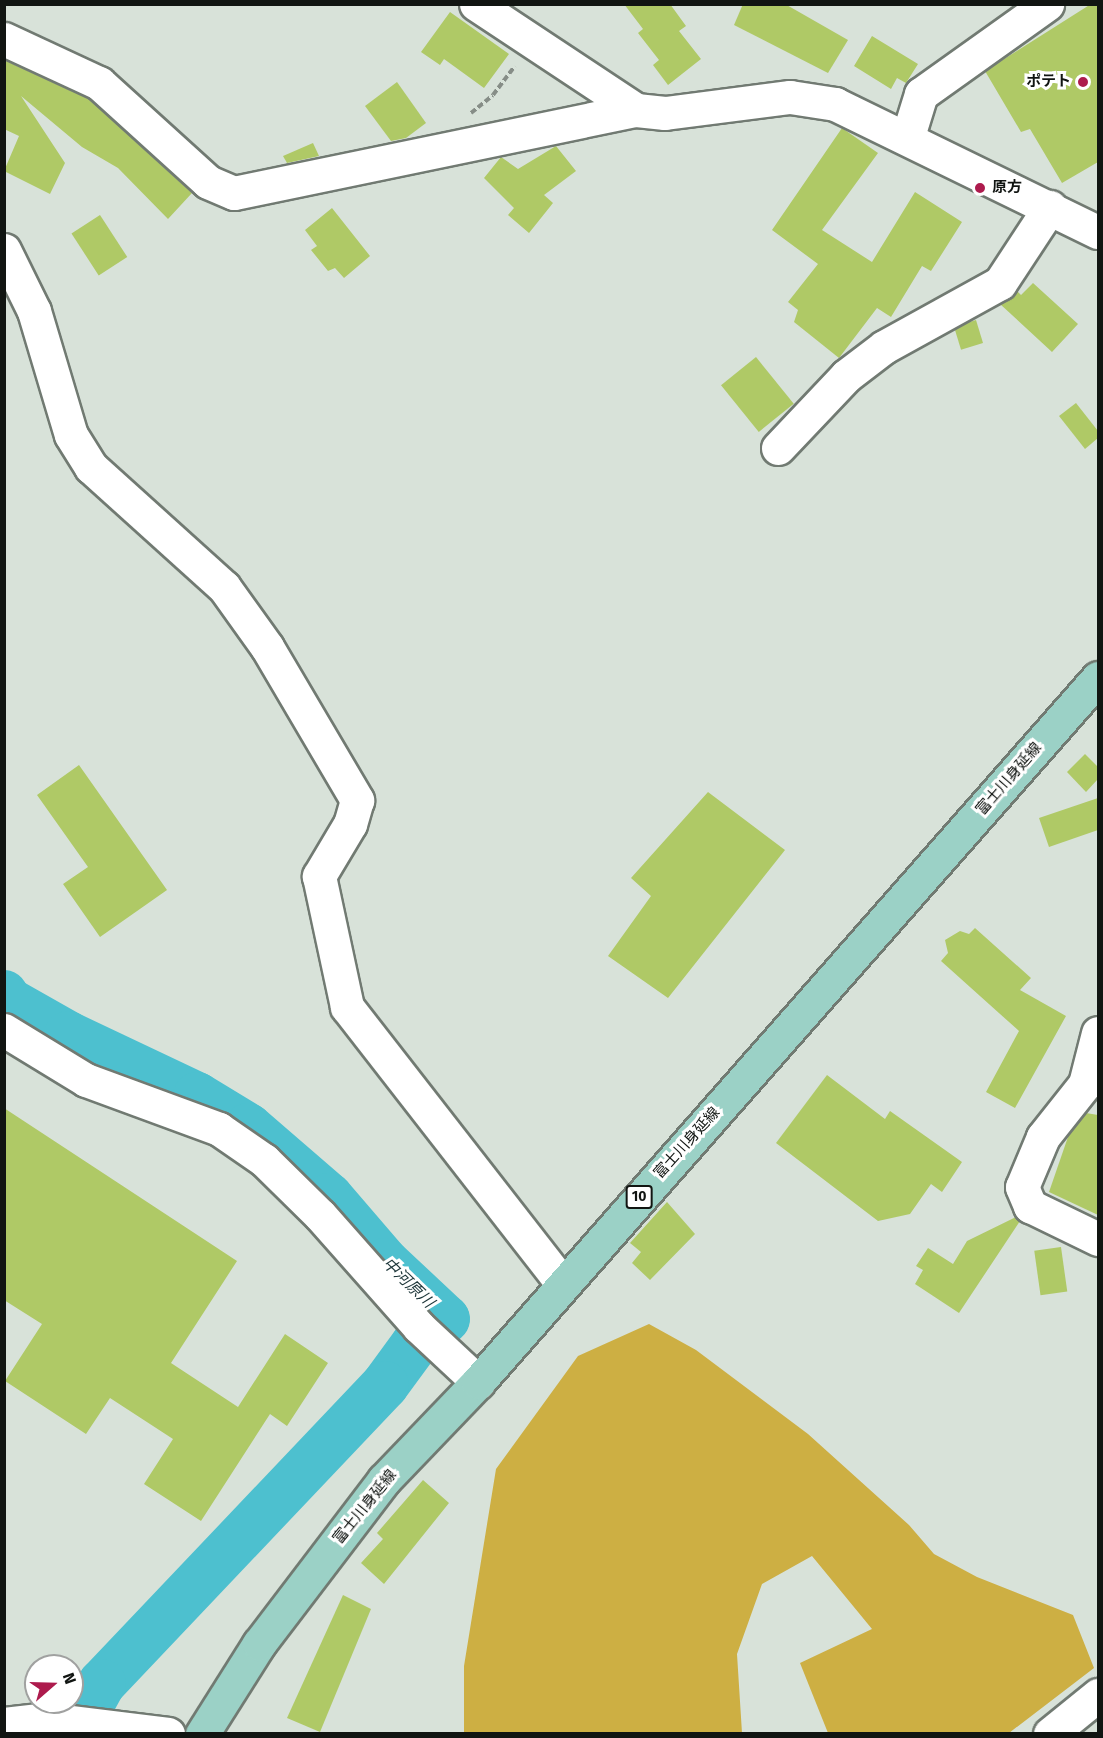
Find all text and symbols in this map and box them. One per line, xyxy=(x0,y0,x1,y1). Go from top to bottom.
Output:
place label: ポテト xyxy=(1026,73,1071,91)
marker: ポテト xyxy=(1076,75,1090,89)
place label: 原方 xyxy=(992,179,1022,197)
marker: 原方 xyxy=(973,181,987,195)
street label: 富士川身延線 xyxy=(973,739,1045,819)
street label: 富士川身延線 xyxy=(650,1104,724,1182)
road number: 10 xyxy=(626,1186,652,1208)
water label: 中河原川 xyxy=(378,1254,438,1312)
street label: 富士川身延線 xyxy=(330,1466,400,1548)
north arrow xyxy=(24,1654,84,1714)
text: N xyxy=(59,1670,80,1687)

